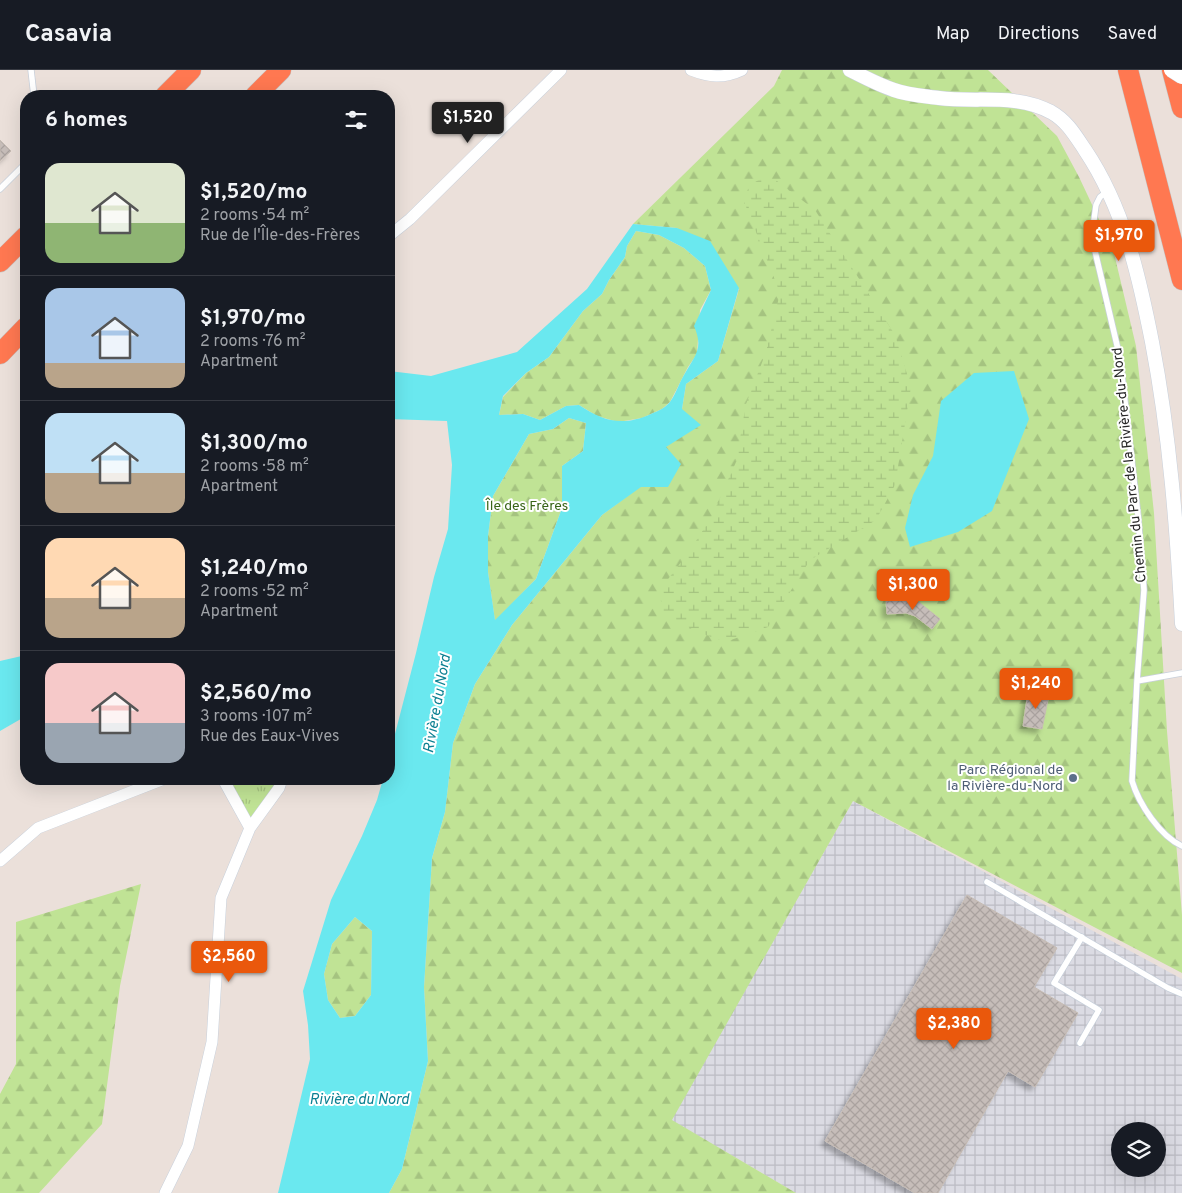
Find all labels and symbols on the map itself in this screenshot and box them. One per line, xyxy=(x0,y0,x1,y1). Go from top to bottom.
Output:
pin: $1,520 xyxy=(427,102,509,144)
pin: $1,970 xyxy=(1078,220,1160,262)
street label: Chemin du Parc de la Rivière-du-Nord xyxy=(1109,347,1151,583)
park label: Île des Frères xyxy=(485,497,568,515)
pin: $1,300 xyxy=(872,568,954,611)
water label: Rivière du Nord xyxy=(420,652,456,755)
pin: $1,240 xyxy=(995,668,1077,710)
place label: Parc Régional de la Rivière-du-Nord xyxy=(947,762,1063,795)
marker: Parc Régional de la Rivière-du-Nord xyxy=(1067,772,1079,784)
pin: $2,560 xyxy=(188,940,270,983)
pin: $2,380 xyxy=(913,1008,995,1050)
water label: Rivière du Nord xyxy=(309,1091,410,1110)

